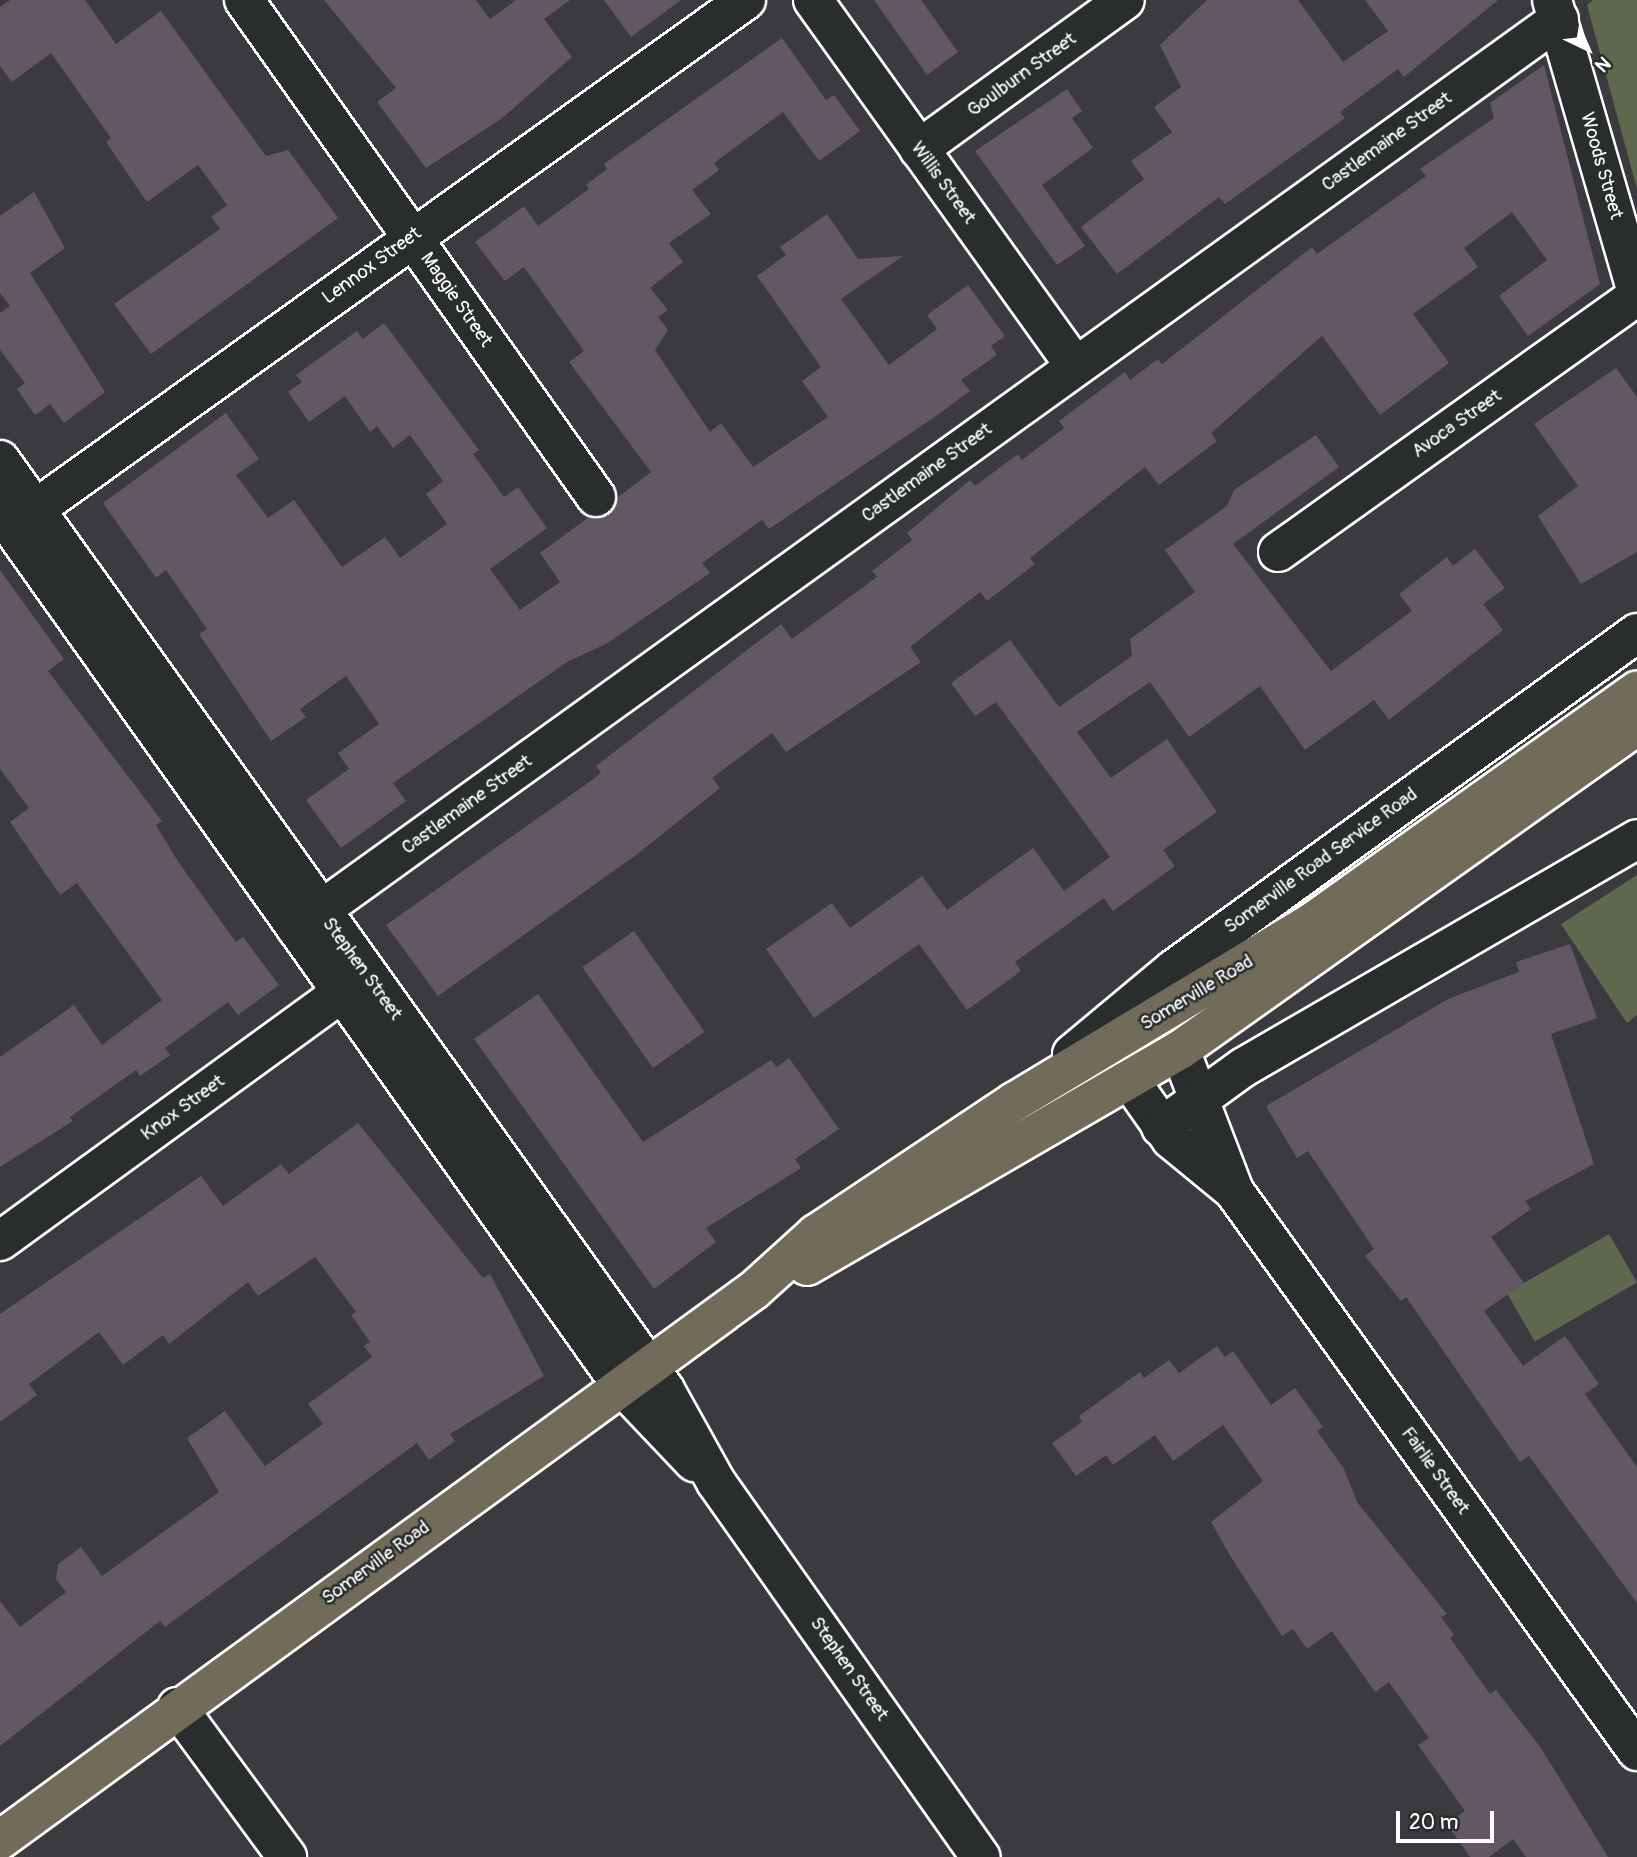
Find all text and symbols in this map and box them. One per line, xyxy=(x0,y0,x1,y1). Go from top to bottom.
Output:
north arrow xyxy=(1553,14,1623,84)
street label: Goulburn Street xyxy=(963,28,1081,122)
text: N xyxy=(1590,51,1616,77)
street label: Castlemaine Street xyxy=(1318,87,1456,197)
street label: Woods Street xyxy=(1575,110,1627,222)
street label: Willis Street xyxy=(906,137,980,229)
street label: Lennox Street xyxy=(318,222,426,310)
street label: Maggie Street xyxy=(415,248,497,352)
street label: Avoca Street xyxy=(1408,385,1506,463)
street label: Castlemaine Street xyxy=(858,418,996,528)
street label: Castlemaine Street xyxy=(398,750,536,860)
street label: Somerville Road Service Road xyxy=(1220,783,1422,939)
street label: Stephen Street xyxy=(317,913,407,1025)
street label: Somerville Road xyxy=(1136,950,1258,1036)
street label: Knox Street xyxy=(137,1070,229,1146)
street label: Fairlie Street xyxy=(1396,1423,1474,1519)
street label: Somerville Road xyxy=(318,1516,434,1610)
street label: Stephen Street xyxy=(805,1613,893,1725)
scale bar xyxy=(1399,1798,1497,1842)
text: 20 m xyxy=(1409,1809,1458,1836)

